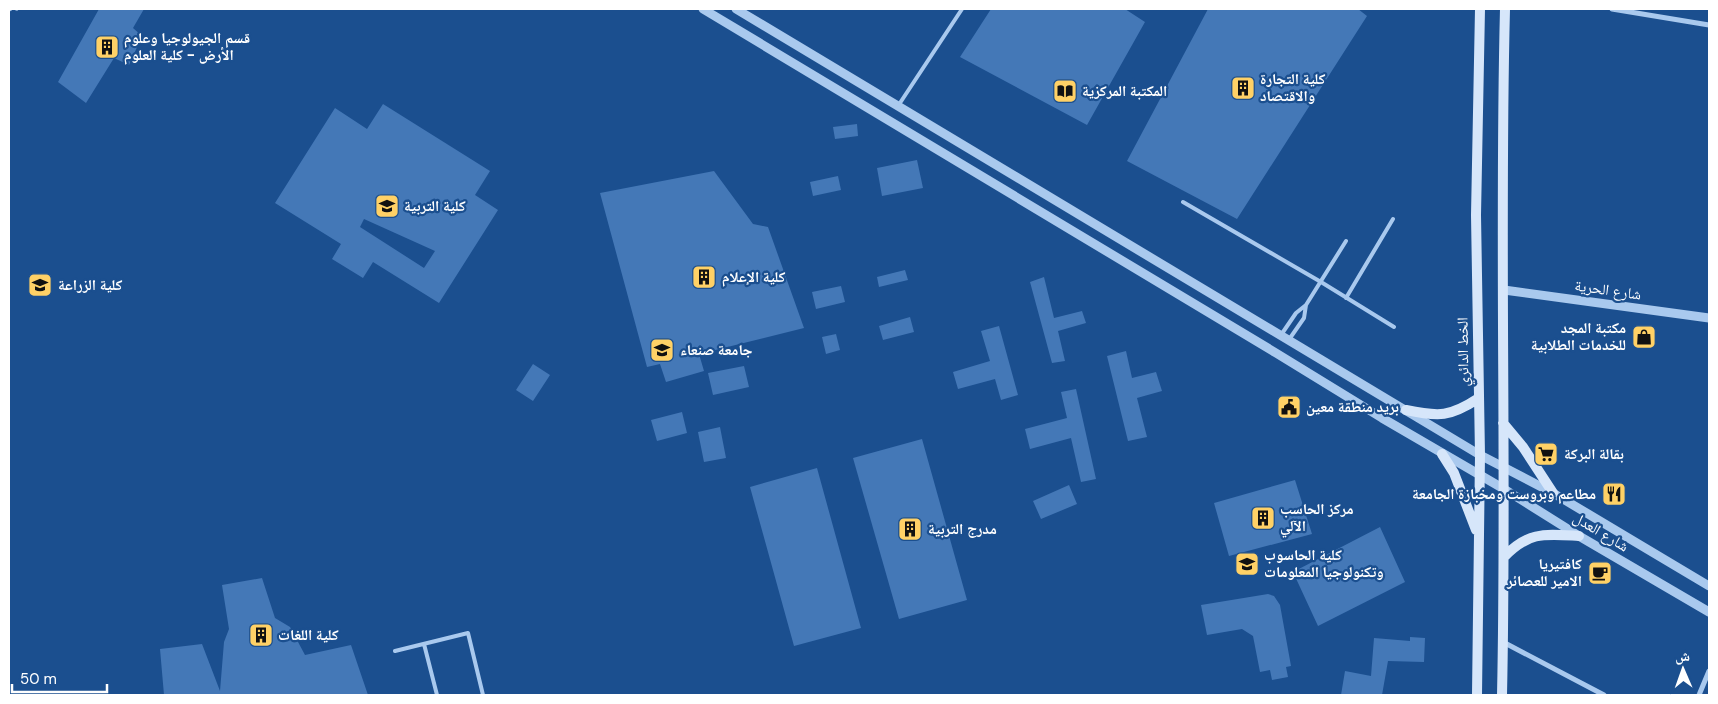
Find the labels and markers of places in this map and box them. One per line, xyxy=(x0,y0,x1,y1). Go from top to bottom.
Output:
place label: قسم الجيولوجيا وعلوم الأرض - كلية العلوم xyxy=(124,28,250,65)
building icon: قسم الجيولوجيا وعلوم الأرض - كلية العلوم xyxy=(94,34,120,60)
place label: كلية التجارة والاقتصاد xyxy=(1260,69,1326,106)
building icon: كلية التجارة والاقتصاد xyxy=(1230,75,1256,101)
library icon: المكتبة المركزية xyxy=(1052,78,1078,104)
place label: المكتبة المركزية xyxy=(1082,81,1167,101)
school or university icon: كلية التربية xyxy=(374,193,400,219)
place label: كلية التربية xyxy=(404,196,466,216)
building icon: كلية الإعلام xyxy=(691,264,717,290)
place label: كلية الإعلام xyxy=(722,267,786,287)
school or university icon: كلية الزراعة xyxy=(27,272,53,298)
place label: كلية الزراعة xyxy=(58,275,123,295)
place label: مكتبة المجد للخدمات الطلابية xyxy=(1531,318,1626,355)
shop icon: مكتبة المجد للخدمات الطلابية xyxy=(1631,324,1657,350)
school or university icon: جامعة صنعاء xyxy=(649,337,675,363)
place label: جامعة صنعاء xyxy=(680,340,753,360)
public building icon: بريد منطقة معين xyxy=(1276,394,1302,420)
place label: بريد منطقة معين xyxy=(1306,397,1399,417)
supermarket icon: بقالة البركة xyxy=(1533,441,1559,467)
place label: بقالة البركة xyxy=(1564,444,1624,464)
restaurant icon: مطاعم وبروست ومخبازة الجامعة xyxy=(1601,481,1627,507)
place label: مطاعم وبروست ومخبازة الجامعة xyxy=(1412,484,1596,504)
place label: مركز الحاسب الآلي xyxy=(1280,499,1354,538)
building icon: مركز الحاسب الآلي xyxy=(1250,505,1276,531)
building icon: مدرج التربية xyxy=(897,516,923,542)
place label: مدرج التربية xyxy=(928,519,997,539)
place label: كلية الحاسوب وتكنولوجيا المعلومات xyxy=(1264,545,1384,582)
school or university icon: كلية الحاسوب وتكنولوجيا المعلومات xyxy=(1234,551,1260,577)
place label: كافتيريا الامير للعصائر xyxy=(1506,554,1582,591)
cafe icon: كافتيريا الامير للعصائر xyxy=(1587,560,1613,586)
building icon: كلية اللغات xyxy=(248,622,274,648)
place label: كلية اللغات xyxy=(278,625,339,645)

